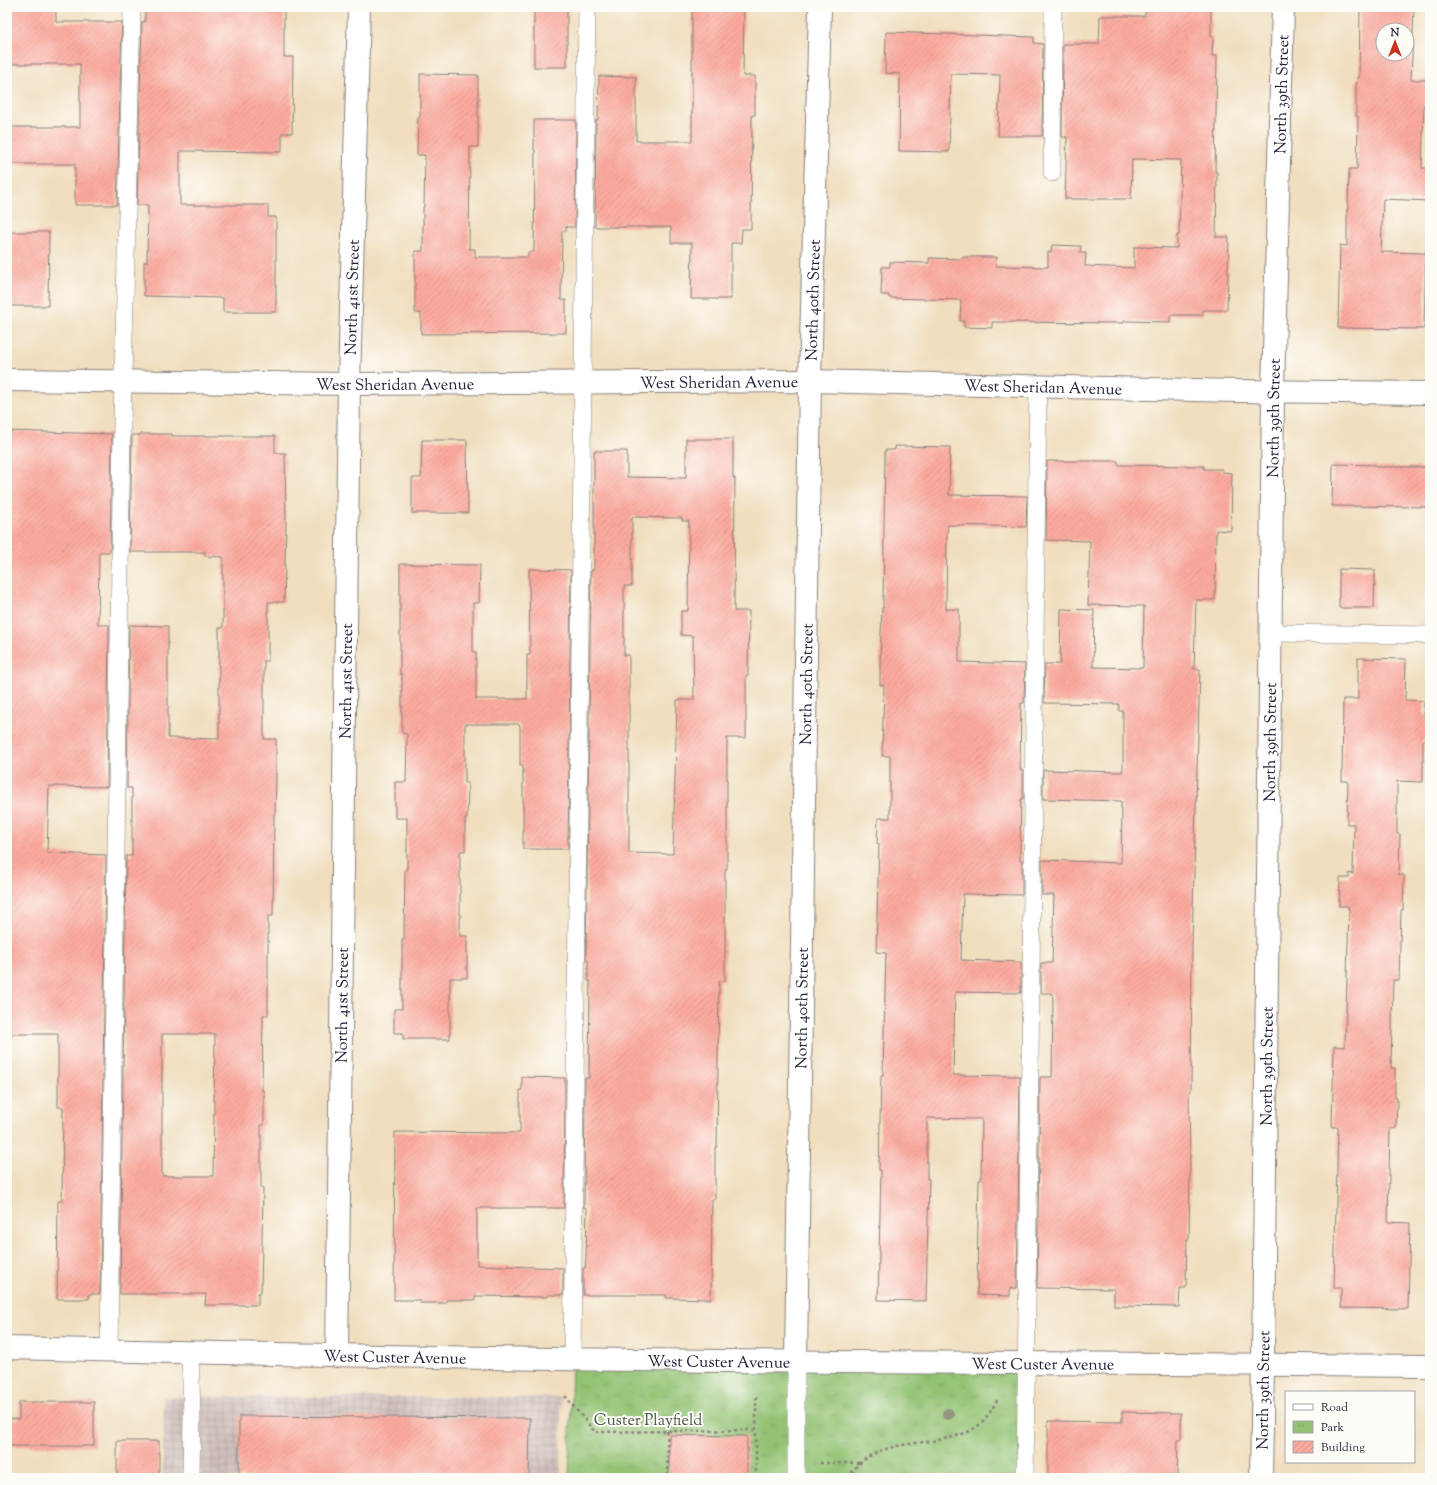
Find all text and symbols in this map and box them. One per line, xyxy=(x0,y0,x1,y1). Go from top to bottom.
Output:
north arrow xyxy=(1375,22,1415,62)
text: N xyxy=(1390,25,1400,41)
street label: North 39th Street xyxy=(1270,34,1296,154)
street label: North 41st Street xyxy=(341,238,367,355)
street label: North 40th Street xyxy=(802,239,828,361)
street label: North 39th Street xyxy=(1263,358,1288,478)
street label: West Sheridan Avenue xyxy=(640,372,798,396)
street label: West Sheridan Avenue xyxy=(316,374,474,398)
street label: West Sheridan Avenue xyxy=(963,376,1122,402)
street label: North 41st Street xyxy=(336,623,360,739)
street label: North 40th Street xyxy=(796,623,821,745)
street label: North 39th Street xyxy=(1260,682,1284,802)
street label: North 41st Street xyxy=(332,947,356,1063)
street label: North 40th Street xyxy=(791,947,816,1069)
street label: North 39th Street xyxy=(1256,1006,1281,1126)
street label: North 39th Street xyxy=(1252,1330,1277,1450)
street label: West Custer Avenue xyxy=(323,1346,467,1372)
street label: West Custer Avenue xyxy=(647,1351,790,1376)
street label: West Custer Avenue xyxy=(971,1354,1114,1378)
legend xyxy=(1285,1391,1415,1463)
text: Road xyxy=(1321,1399,1348,1417)
park label: Custer Playfield xyxy=(594,1410,702,1433)
text: Park xyxy=(1321,1419,1344,1437)
text: Building xyxy=(1321,1439,1365,1457)

